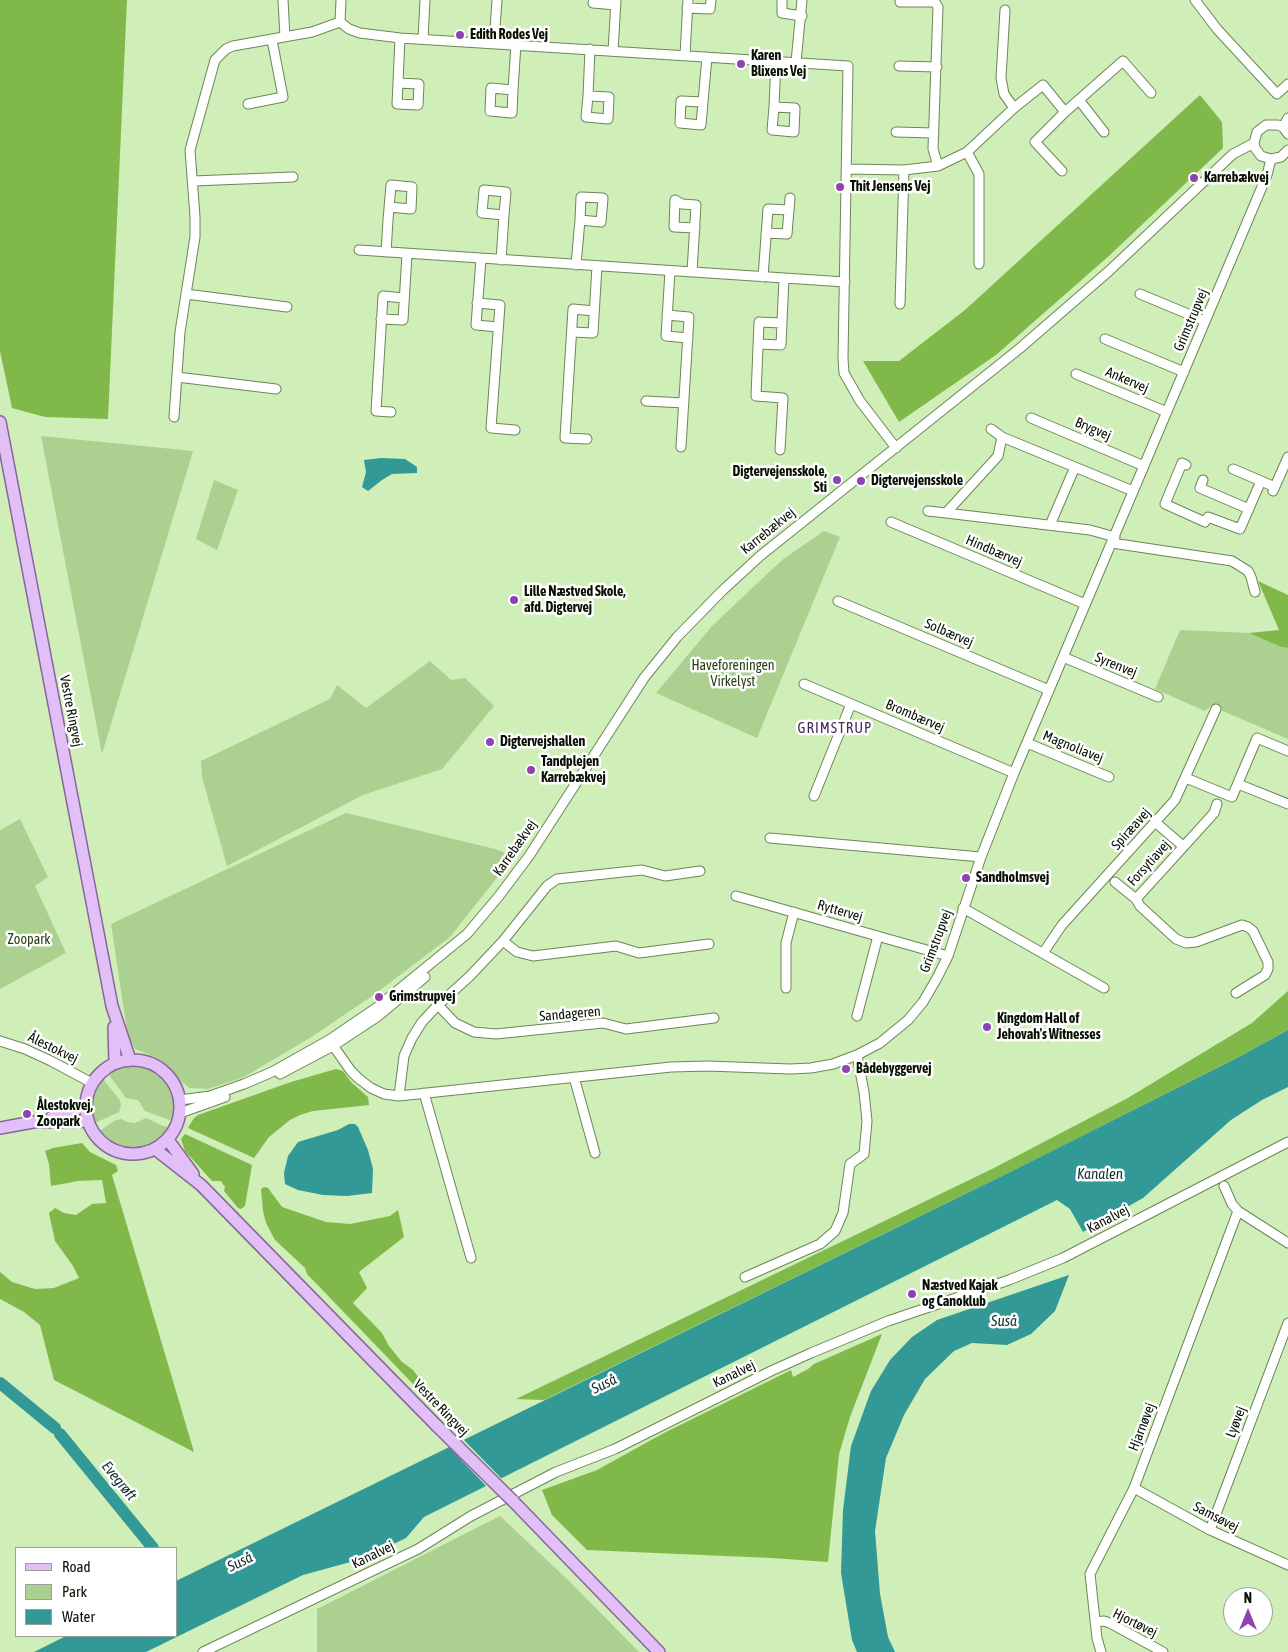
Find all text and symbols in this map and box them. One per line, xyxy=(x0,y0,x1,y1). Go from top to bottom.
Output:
place label: Edith Rodes Vej xyxy=(470,27,548,43)
marker: Edith Rodes Vej xyxy=(454,29,466,41)
place label: Karen Blixens Vej xyxy=(751,48,806,80)
marker: Karen Blixens Vej xyxy=(735,58,747,70)
place label: Karrebækvej xyxy=(1204,170,1269,186)
marker: Karrebækvej xyxy=(1188,172,1200,184)
place label: Thit Jensens Vej xyxy=(850,179,930,195)
marker: Thit Jensens Vej xyxy=(834,181,846,193)
street label: Grimstrupvej xyxy=(1170,286,1212,354)
street label: Ankervej xyxy=(1103,363,1151,397)
street label: Brygvej xyxy=(1072,414,1114,444)
place label: Digtervejensskole, Sti xyxy=(732,464,827,497)
place label: Digtervejensskole xyxy=(871,473,963,489)
marker: Digtervejensskole, Sti xyxy=(831,474,843,486)
marker: Digtervejensskole xyxy=(855,475,867,487)
street label: Karrebækvej xyxy=(738,504,798,558)
street label: Hindbærvej xyxy=(963,532,1025,570)
place label: Lille Næstved Skole, afd. Digtervej xyxy=(524,584,626,616)
marker: Lille Næstved Skole, afd. Digtervej xyxy=(508,594,520,606)
street label: Solbærvej xyxy=(922,615,976,651)
street label: Syrenvej xyxy=(1092,649,1140,681)
park label: Haveforeningen Virkelyst xyxy=(691,658,775,690)
street label: Vestre Ringvej xyxy=(56,674,86,748)
street label: Brombærvej xyxy=(883,696,947,736)
district label: GRIMSTRUP xyxy=(796,719,874,737)
street label: Magnoliavej xyxy=(1040,727,1106,767)
place label: Digtervejshallen xyxy=(500,734,585,750)
marker: Digtervejshallen xyxy=(484,736,496,748)
place label: Tandplejen Karrebækvej xyxy=(541,754,606,786)
marker: Tandplejen Karrebækvej xyxy=(525,764,537,776)
street label: Spiræavej xyxy=(1108,805,1154,853)
street label: Karrebækvej xyxy=(490,817,540,879)
street label: Forsytiavej xyxy=(1124,837,1174,889)
place label: Sandholmsvej xyxy=(976,870,1049,886)
marker: Sandholmsvej xyxy=(960,872,972,884)
street label: Ryttervej xyxy=(815,897,865,925)
street label: Grimstrupvej xyxy=(916,907,956,975)
park label: Zoopark xyxy=(8,932,50,948)
place label: Grimstrupvej xyxy=(389,989,455,1005)
marker: Grimstrupvej xyxy=(373,991,385,1003)
street label: Sandageren xyxy=(539,1003,601,1025)
place label: Kingdom Hall of Jehovah's Witnesses xyxy=(997,1011,1101,1044)
marker: Kingdom Hall of Jehovah's Witnesses xyxy=(981,1021,993,1033)
street label: Ålestokvej xyxy=(25,1029,81,1067)
place label: Bådebyggervej xyxy=(856,1061,932,1077)
marker: Bådebyggervej xyxy=(840,1063,852,1075)
place label: Ålestokvej, Zoopark xyxy=(37,1098,93,1130)
marker: Ålestokvej, Zoopark xyxy=(21,1108,33,1120)
water label: Kanalen xyxy=(1077,1165,1123,1183)
street label: Kanalvej xyxy=(1084,1201,1132,1237)
place label: Næstved Kajak og Canoklub xyxy=(922,1278,998,1310)
marker: Næstved Kajak og Canoklub xyxy=(906,1288,918,1300)
water label: Suså xyxy=(991,1312,1017,1330)
street label: Kanalvej xyxy=(710,1357,758,1391)
water label: Suså xyxy=(588,1370,620,1398)
street label: Vestre Ringvej xyxy=(410,1376,472,1440)
street label: Hjarnøvej xyxy=(1125,1400,1159,1454)
street label: Lyøvej xyxy=(1222,1404,1250,1440)
water label: Evegrøft xyxy=(98,1458,140,1504)
street label: Samsøvej xyxy=(1190,1498,1242,1536)
street label: Kanalvej xyxy=(349,1538,397,1572)
legend xyxy=(15,1547,178,1637)
water label: Suså xyxy=(224,1548,256,1576)
text: Road xyxy=(62,1558,91,1575)
text: Park xyxy=(62,1583,87,1600)
north arrow xyxy=(1223,1587,1273,1637)
text: N xyxy=(1244,1590,1252,1606)
street label: Hjortøvej xyxy=(1110,1605,1160,1641)
text: Water xyxy=(62,1608,95,1625)

